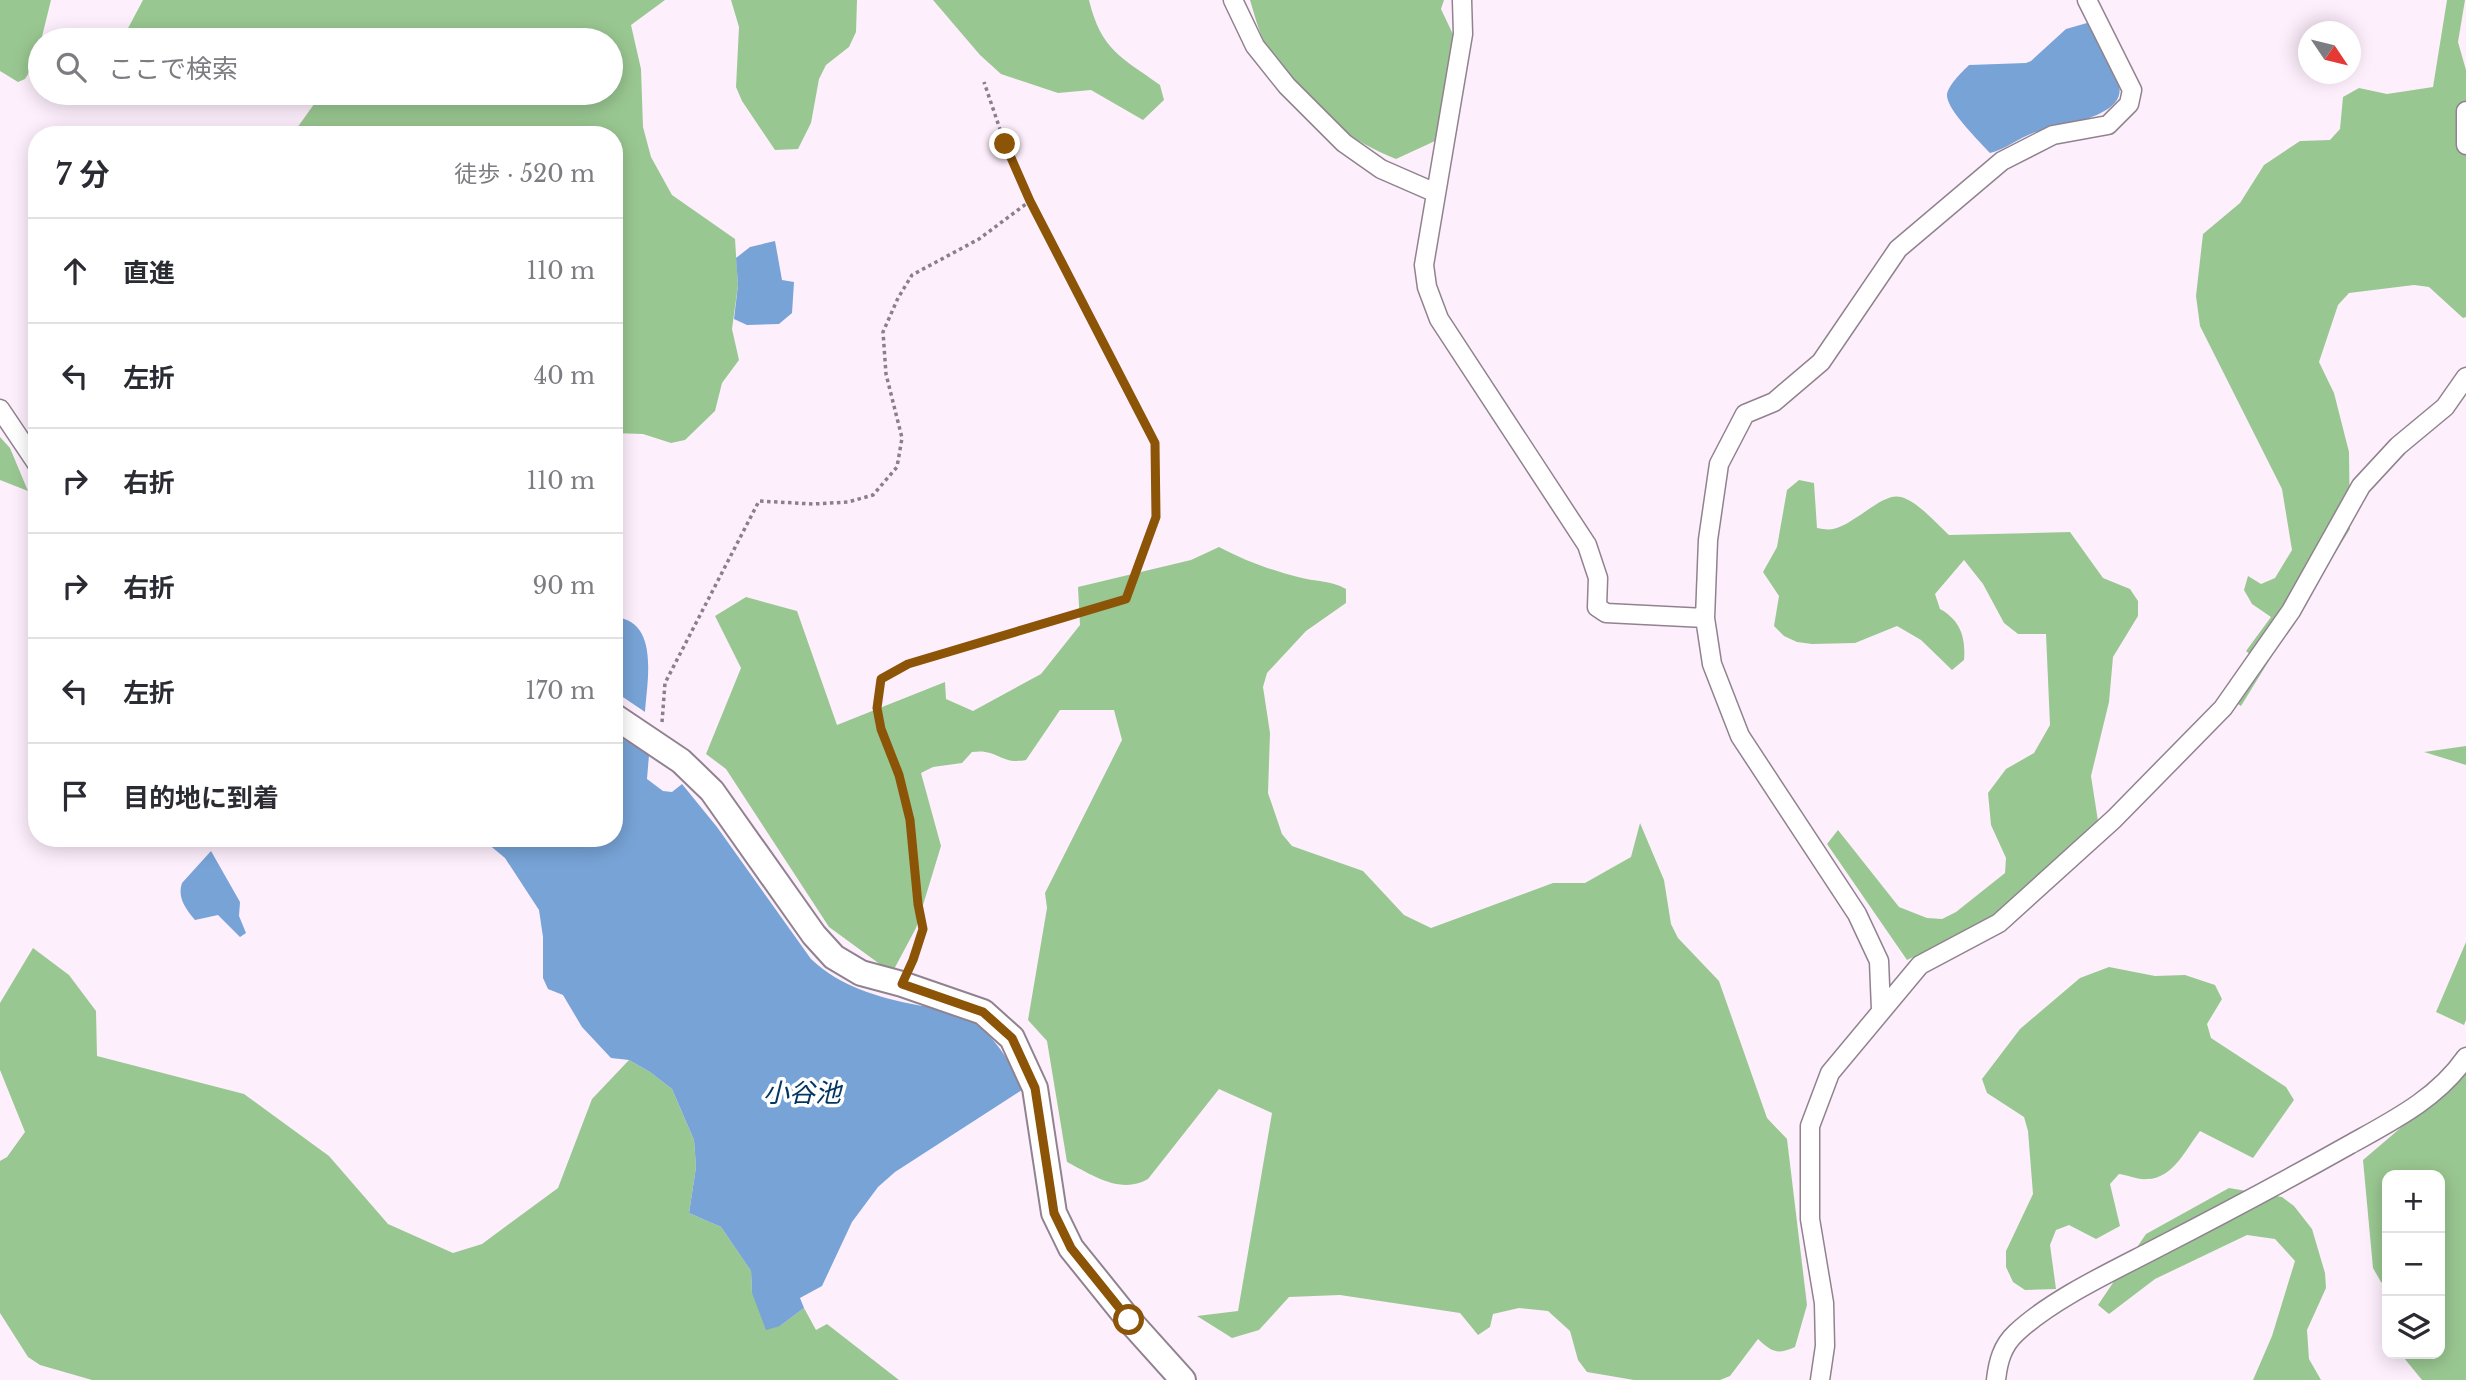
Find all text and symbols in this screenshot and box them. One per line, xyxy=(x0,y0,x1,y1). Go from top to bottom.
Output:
north arrow xyxy=(2298,21,2361,84)
search box xyxy=(28,28,623,105)
icon: search xyxy=(52,48,90,86)
text: ここで検索 xyxy=(108,53,238,85)
route end xyxy=(989,128,1020,159)
text: 7 分 xyxy=(56,156,109,193)
text: 徒歩 · 520 m xyxy=(454,160,595,188)
icon: ahead xyxy=(56,252,94,290)
text: 直進 xyxy=(123,257,175,289)
text: 110 m xyxy=(527,257,595,285)
icon: left xyxy=(56,357,94,395)
text: 左折 xyxy=(123,362,175,394)
text: 40 m xyxy=(534,362,595,390)
icon: right xyxy=(56,462,94,500)
text: 右折 xyxy=(123,467,175,499)
text: 110 m xyxy=(527,467,595,495)
icon: right xyxy=(56,567,94,605)
text: 右折 xyxy=(123,572,175,604)
text: 90 m xyxy=(533,572,595,600)
icon: left xyxy=(56,672,94,710)
text: 左折 xyxy=(123,677,175,709)
text: 170 m xyxy=(525,677,595,705)
icon: arrive xyxy=(56,777,94,815)
text: 目的地に到着 xyxy=(123,782,279,814)
water label: 小谷池 xyxy=(763,1077,844,1109)
map controls xyxy=(2382,1170,2445,1359)
button: + xyxy=(2382,1170,2445,1233)
button: − xyxy=(2382,1233,2445,1296)
button: layers xyxy=(2382,1296,2445,1359)
route start xyxy=(1113,1304,1144,1335)

